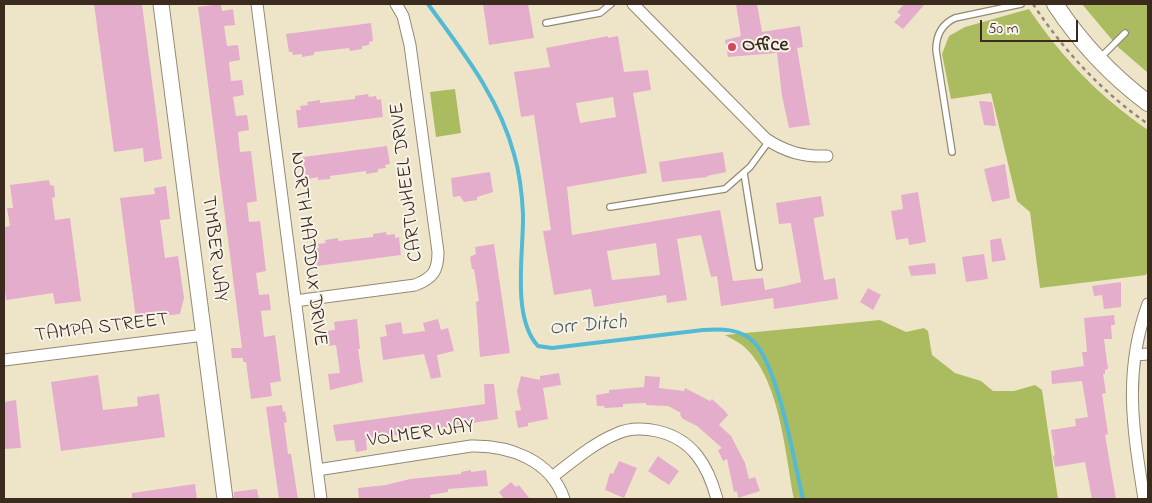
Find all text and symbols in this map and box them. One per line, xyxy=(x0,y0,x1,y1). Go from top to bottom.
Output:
scale bar xyxy=(982,10,1080,42)
text: 50 m xyxy=(988,18,1018,40)
place label: Office xyxy=(742,35,788,59)
marker: Office xyxy=(726,41,738,53)
street label: CARTWHEEL DRIVE xyxy=(386,101,430,263)
street label: NORTH MADDUX DRIVE xyxy=(283,151,331,347)
street label: TIMBER WAY xyxy=(195,194,231,304)
street label: TAMPA STREET xyxy=(34,309,170,349)
water label: Orr Ditch xyxy=(548,311,628,343)
street label: VOLMER WAY xyxy=(366,416,476,454)

